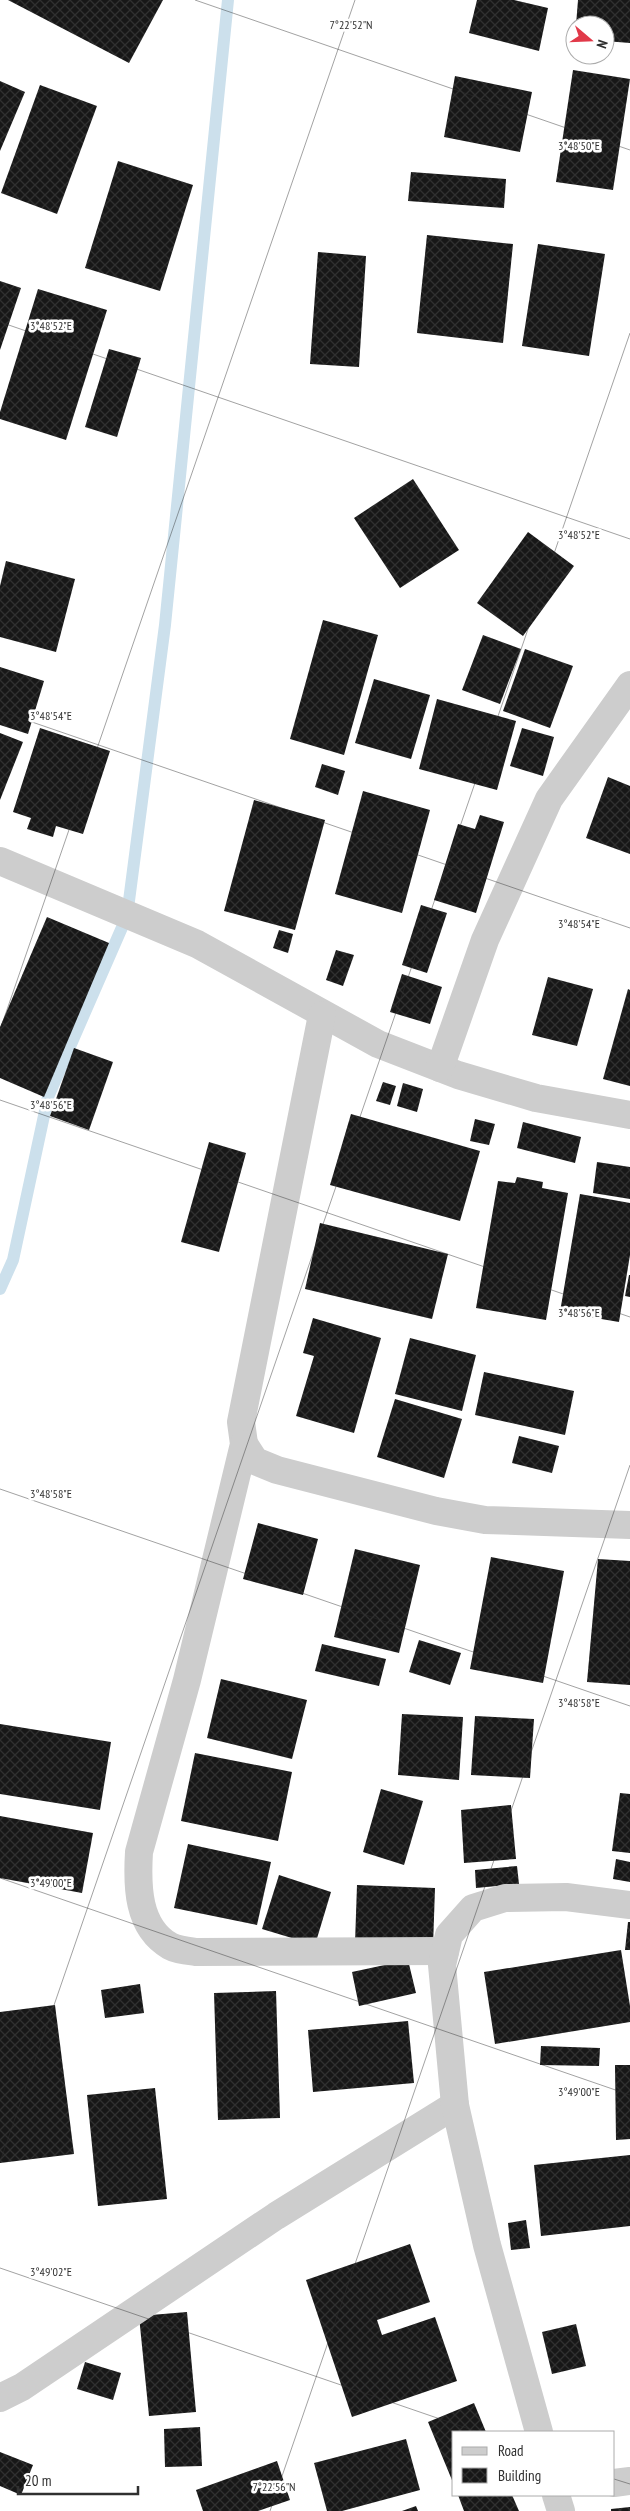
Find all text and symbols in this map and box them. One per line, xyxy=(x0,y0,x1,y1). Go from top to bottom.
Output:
north arrow xyxy=(565,15,615,65)
text: 7°22'52"N xyxy=(329,17,373,32)
text: N xyxy=(593,38,612,51)
text: 3°48'50"E xyxy=(558,138,600,153)
text: 3°48'52"E xyxy=(30,318,72,333)
text: 3°48'52"E xyxy=(558,527,600,542)
text: 3°48'54"E xyxy=(30,708,72,723)
text: 3°48'54"E xyxy=(558,916,600,931)
text: 3°48'56"E xyxy=(30,1097,72,1112)
text: 3°48'56"E xyxy=(558,1305,600,1320)
text: 3°48'58"E xyxy=(30,1486,72,1501)
text: 3°48'58"E xyxy=(558,1695,600,1710)
text: 3°49'00"E xyxy=(30,1875,72,1890)
text: 3°49'00"E xyxy=(558,2084,600,2099)
text: 3°49'02"E xyxy=(30,2264,72,2279)
legend xyxy=(452,2431,615,2496)
text: Road xyxy=(498,2441,524,2460)
scale bar xyxy=(18,2464,138,2496)
text: Building xyxy=(498,2466,541,2485)
text: 20 m xyxy=(25,2471,51,2490)
text: 7°22'56"N xyxy=(252,2479,296,2494)

